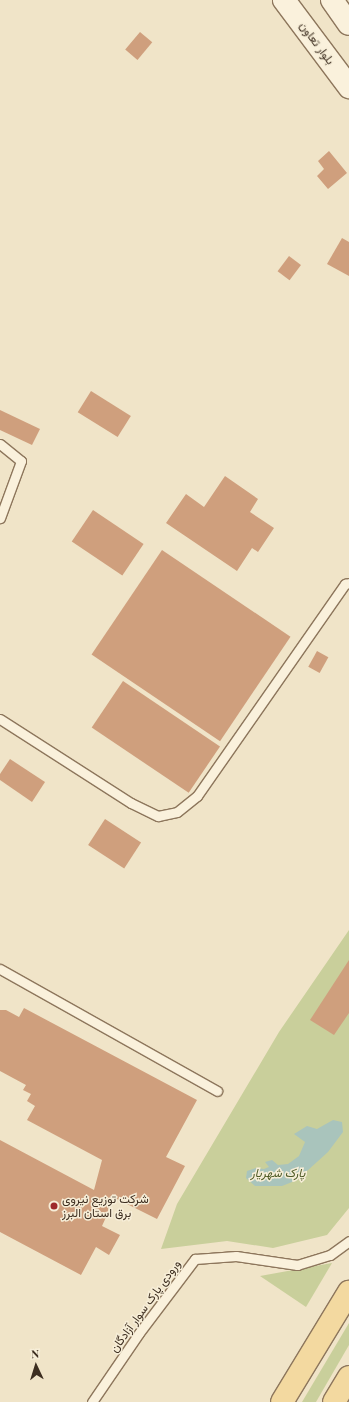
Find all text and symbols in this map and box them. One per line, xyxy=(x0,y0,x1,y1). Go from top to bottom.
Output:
street label: بلوار تعاون xyxy=(296,19,338,67)
park label: پارک شهریار xyxy=(251,1166,305,1180)
place label: شرکت توزیع نیروی برق استان البرز xyxy=(62,1192,149,1220)
marker: شرکت توزیع نیروی برق استان البرز xyxy=(49,1201,59,1211)
street label: ورودی پارک سوار آزادگان xyxy=(107,1257,183,1355)
north arrow xyxy=(16,1346,56,1386)
text: N xyxy=(31,1346,40,1361)

